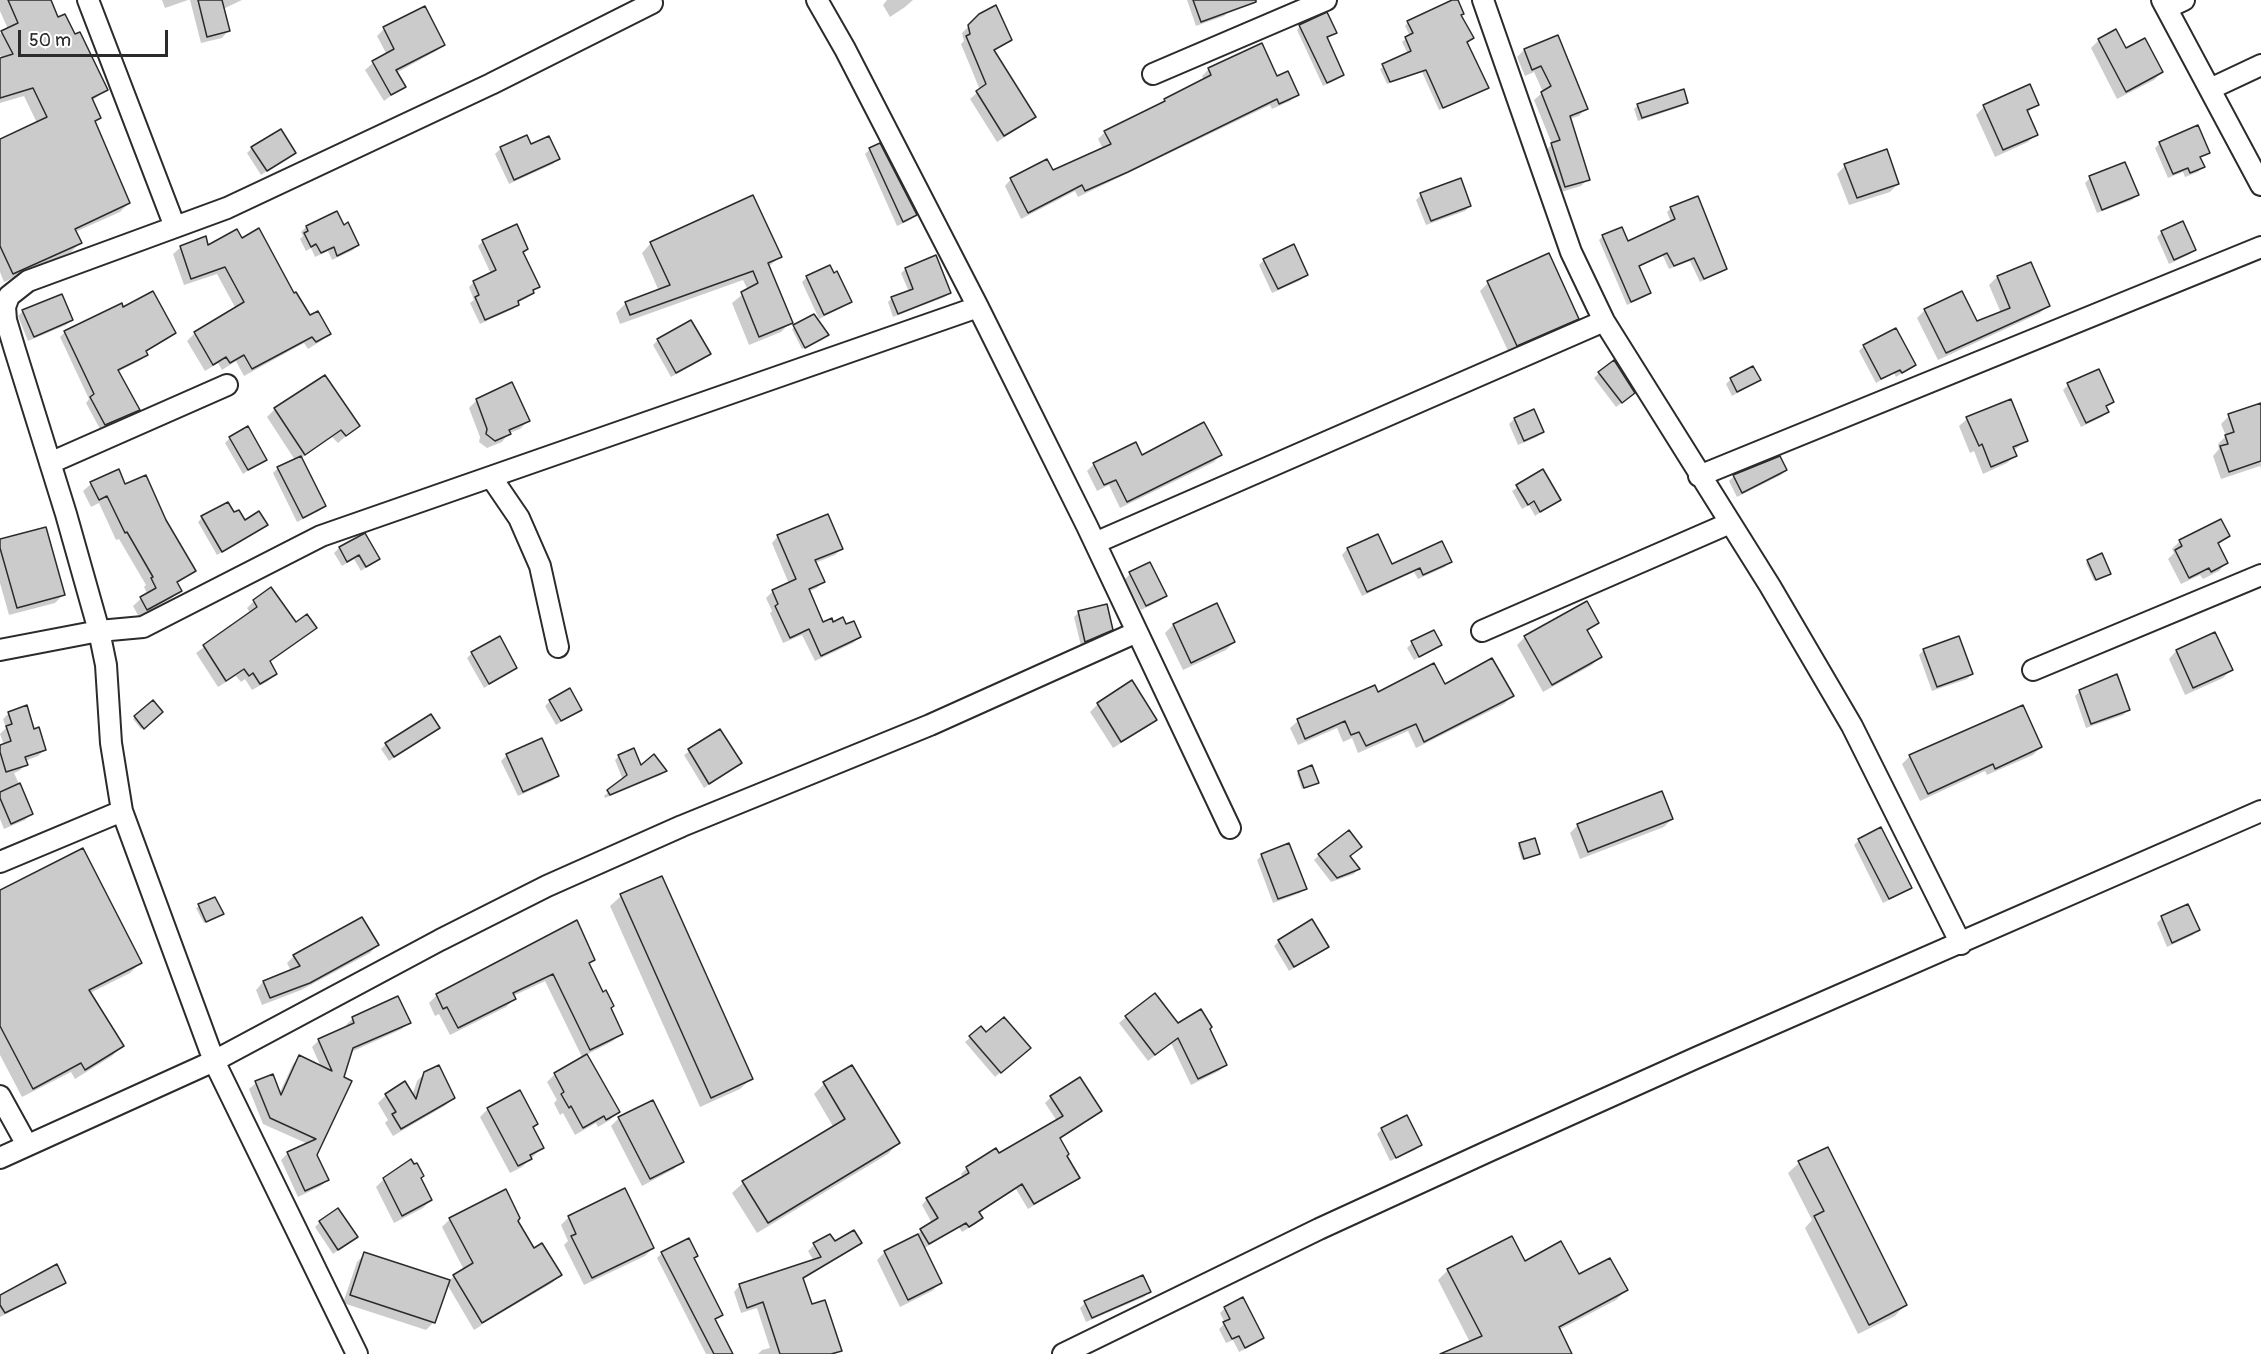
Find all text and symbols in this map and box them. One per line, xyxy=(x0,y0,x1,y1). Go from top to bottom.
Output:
scale bar xyxy=(21,18,171,56)
text: 50 m xyxy=(29,29,71,52)

